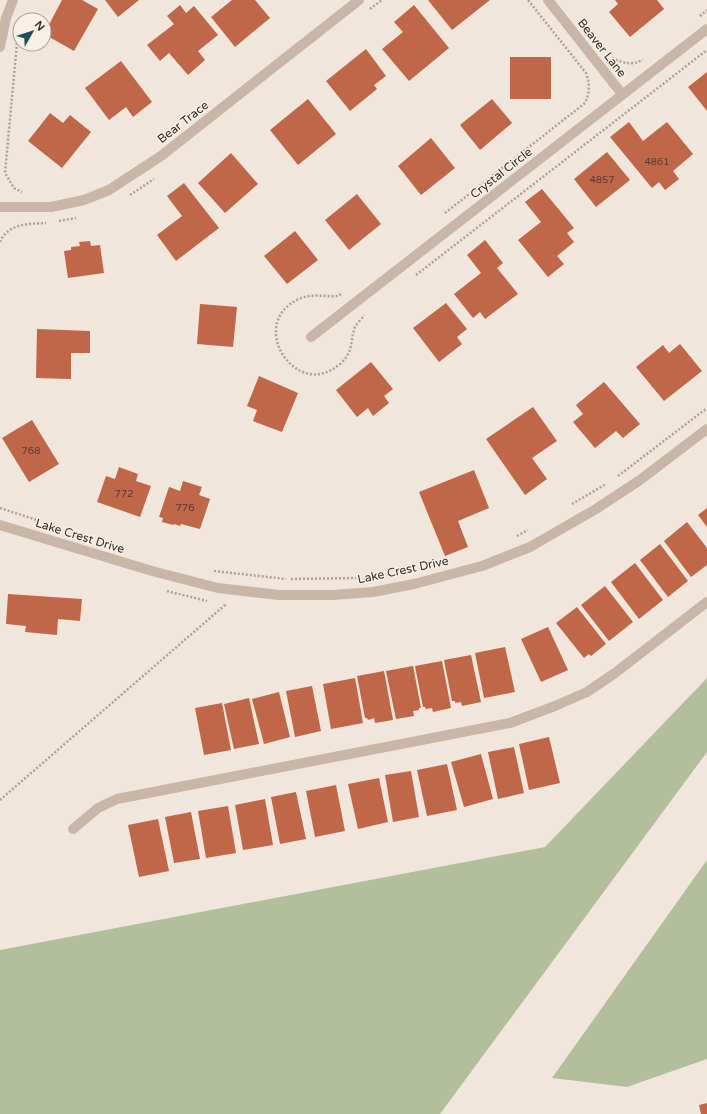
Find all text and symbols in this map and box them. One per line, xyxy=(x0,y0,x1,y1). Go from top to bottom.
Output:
north arrow xyxy=(12,12,52,52)
street label: Beaver Lane xyxy=(575,16,629,80)
text: N xyxy=(32,18,47,34)
street label: Bear Trace xyxy=(155,98,211,146)
street label: Crystal Circle xyxy=(467,144,535,201)
house number: 4861 xyxy=(644,156,670,168)
house number: 4857 xyxy=(589,174,615,186)
house number: 768 xyxy=(22,445,40,457)
house number: 772 xyxy=(115,488,133,500)
house number: 776 xyxy=(176,502,194,514)
street label: Lake Crest Drive xyxy=(34,516,126,556)
street label: Lake Crest Drive xyxy=(356,554,450,586)

